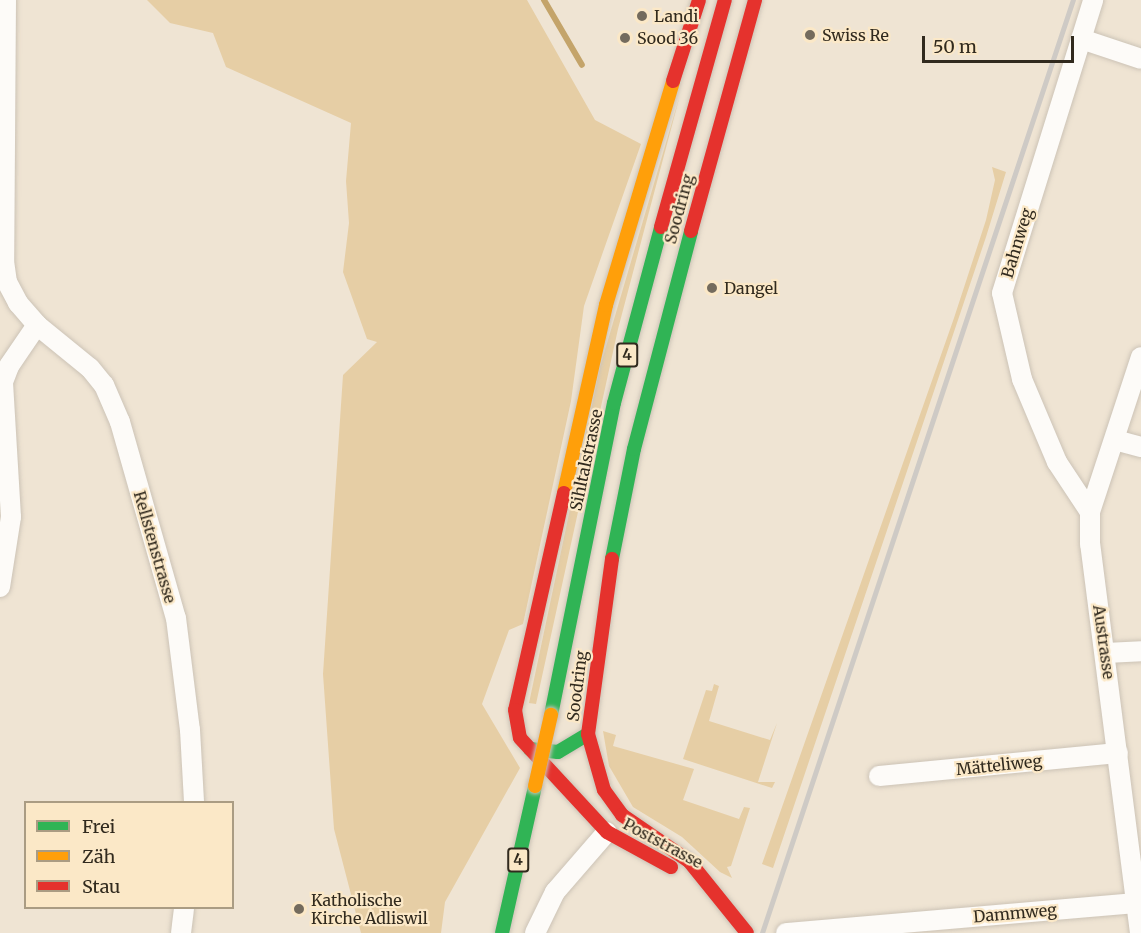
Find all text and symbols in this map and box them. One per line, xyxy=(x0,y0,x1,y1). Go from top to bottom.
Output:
place label: Landi xyxy=(654,6,698,26)
marker: Landi xyxy=(635,9,649,23)
scale bar xyxy=(925,24,1076,62)
place label: Swiss Re xyxy=(822,25,889,45)
place label: Sood 36 xyxy=(637,28,698,48)
marker: Swiss Re xyxy=(803,28,817,42)
marker: Sood 36 xyxy=(618,31,632,45)
text: 50 m xyxy=(933,35,977,58)
street label: Soodring xyxy=(660,172,698,246)
street label: Bahnweg xyxy=(997,206,1037,280)
place label: Dangel xyxy=(724,278,778,298)
marker: Dangel xyxy=(705,281,719,295)
road number: 4 xyxy=(615,343,639,367)
street label: Sihltalstrasse xyxy=(566,407,606,513)
street label: Rellstenstrasse xyxy=(130,489,180,605)
street label: Austrasse xyxy=(1089,604,1119,680)
street label: Soodring xyxy=(563,649,591,723)
street label: Mätteliweg xyxy=(955,751,1043,779)
legend xyxy=(24,801,234,909)
street label: Poststrasse xyxy=(620,814,706,872)
text: Frei xyxy=(82,815,115,838)
text: Zäh xyxy=(82,845,115,868)
road number: 4 xyxy=(506,848,530,872)
text: Stau xyxy=(82,875,120,898)
place label: Katholische Kirche Adliswil xyxy=(311,890,428,928)
street label: Dammweg xyxy=(973,900,1057,926)
marker: Katholische Kirche Adliswil xyxy=(292,902,306,916)

